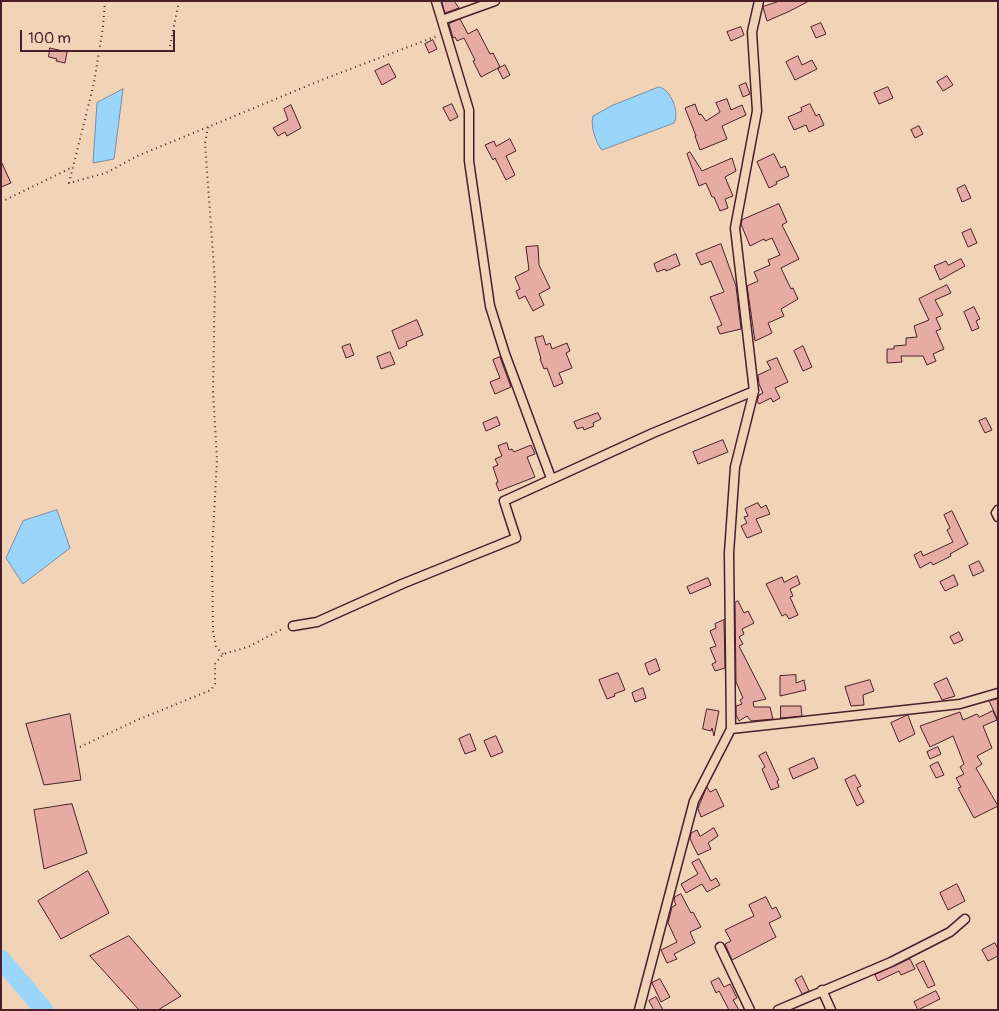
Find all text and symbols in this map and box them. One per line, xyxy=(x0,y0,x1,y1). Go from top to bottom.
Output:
scale bar xyxy=(22,20,178,52)
text: 100 m xyxy=(28,29,71,48)

